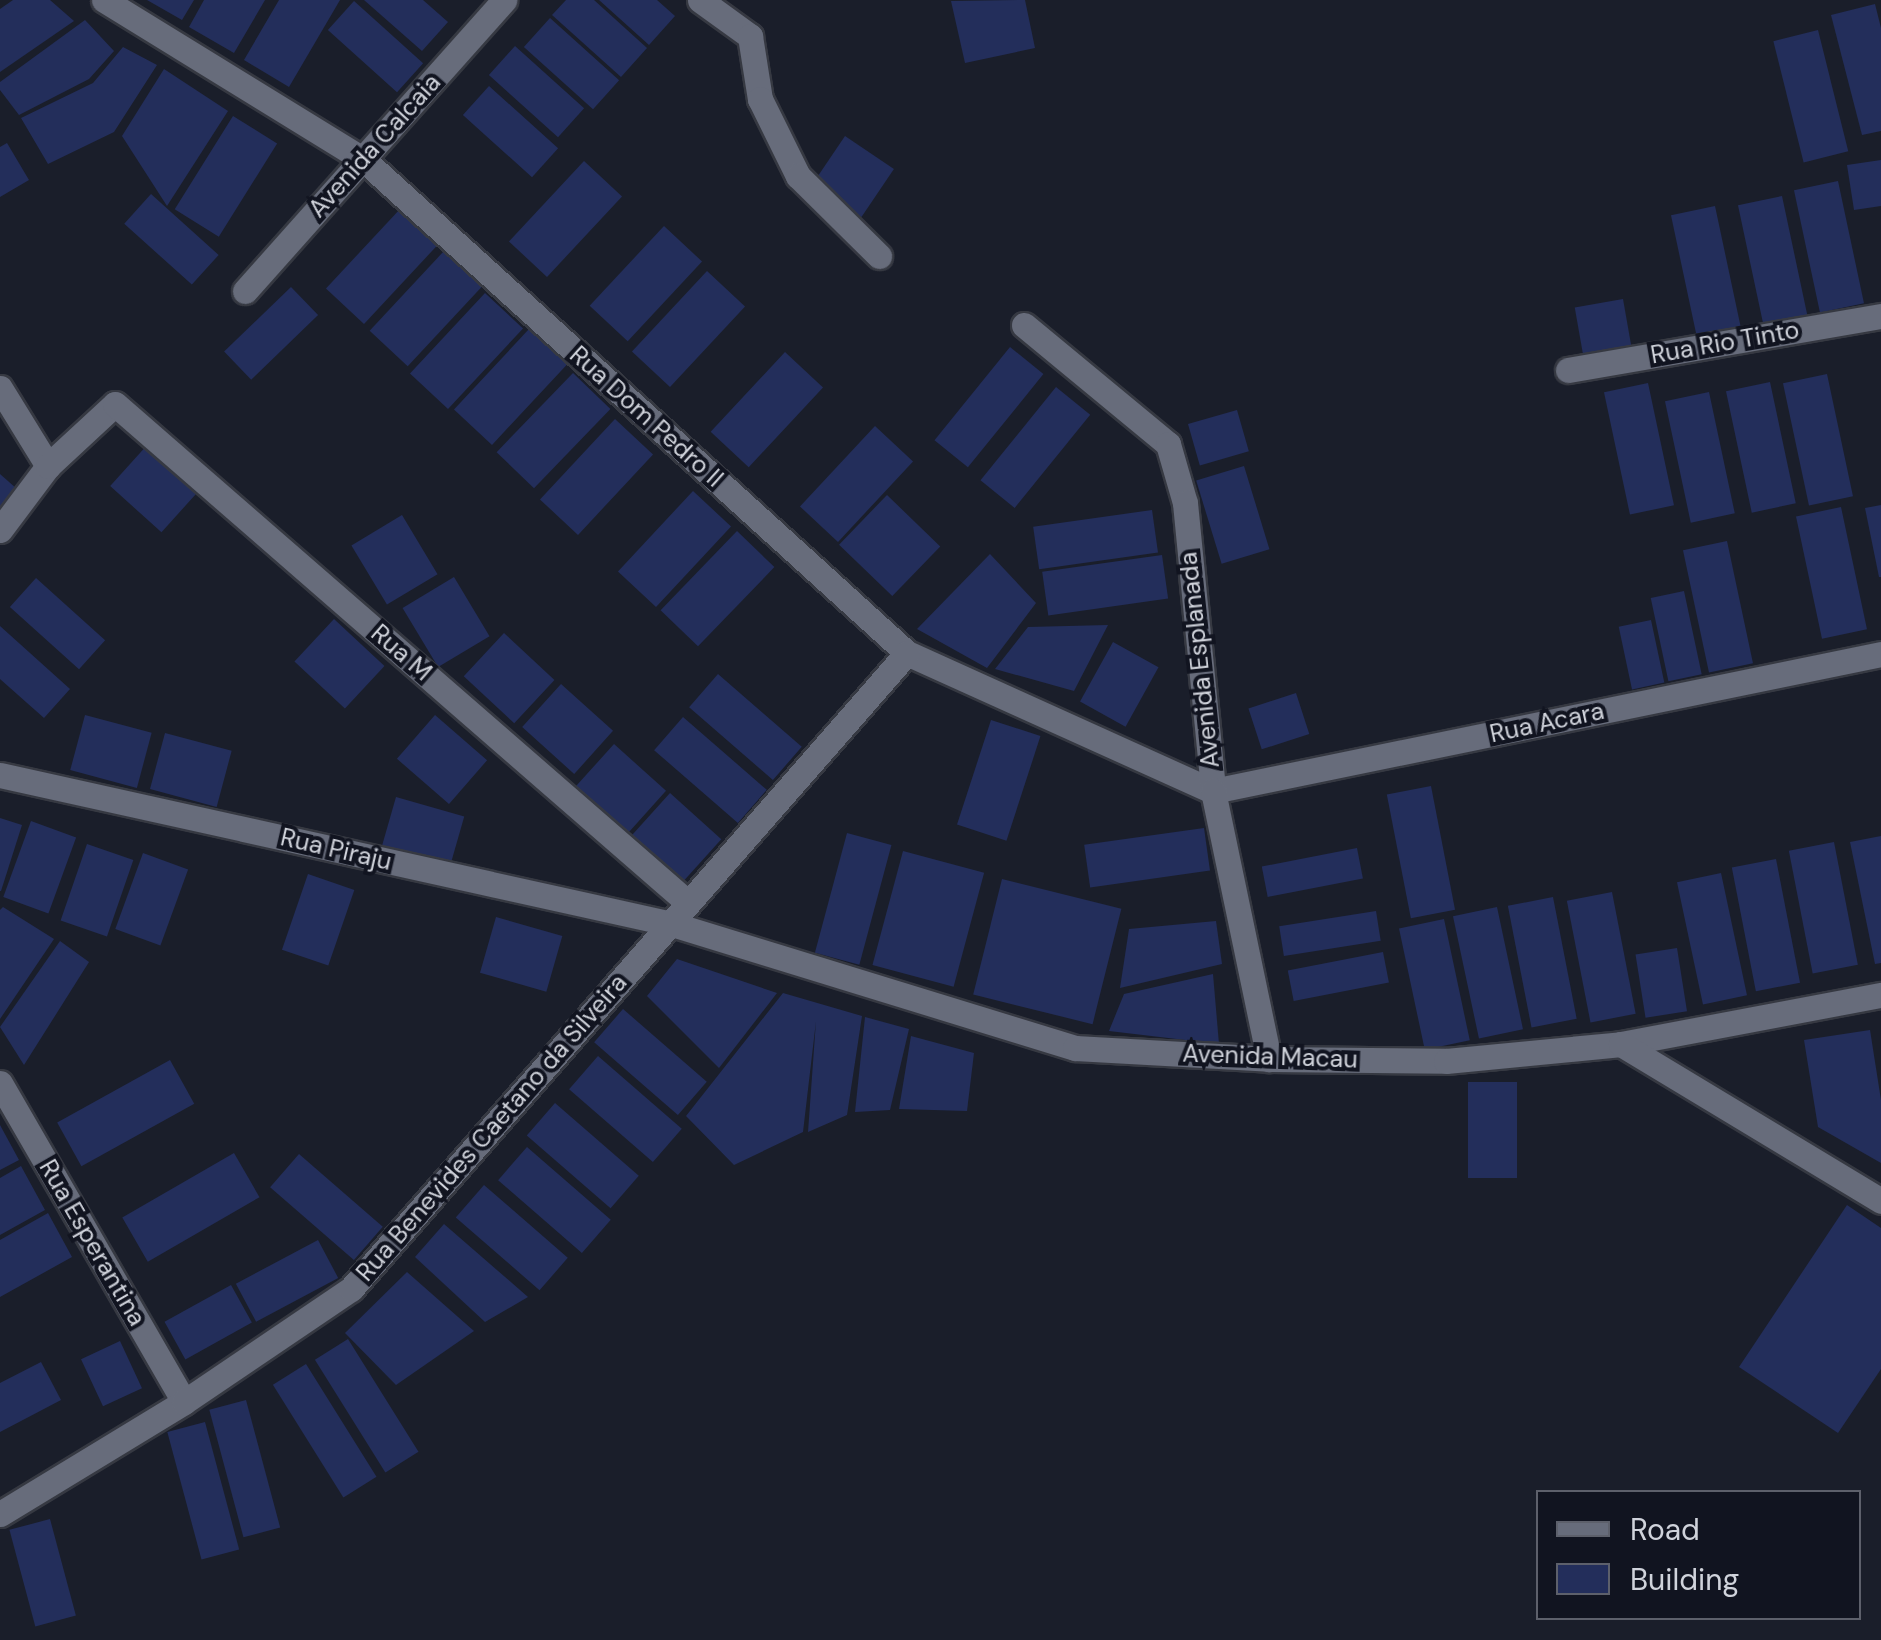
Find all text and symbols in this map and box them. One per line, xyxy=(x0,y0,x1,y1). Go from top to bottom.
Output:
street label: Avenida Calcaia xyxy=(303,68,447,224)
street label: Rua Rio Tinto xyxy=(1648,315,1802,371)
street label: Rua Dom Pedro II xyxy=(563,340,729,494)
street label: Avenida Esplanada xyxy=(1174,550,1226,770)
street label: Rua M xyxy=(365,619,437,687)
street label: Rua Acara xyxy=(1487,696,1607,750)
street label: Rua Piraju xyxy=(277,823,395,877)
street label: Rua Benevides Caetano da Silveira xyxy=(350,968,634,1288)
street label: Avenida Macau xyxy=(1182,1039,1358,1075)
street label: Rua Esperantina xyxy=(32,1155,152,1331)
legend xyxy=(1536,1490,1861,1620)
text: Road xyxy=(1630,1510,1700,1549)
text: Building xyxy=(1630,1560,1739,1599)

